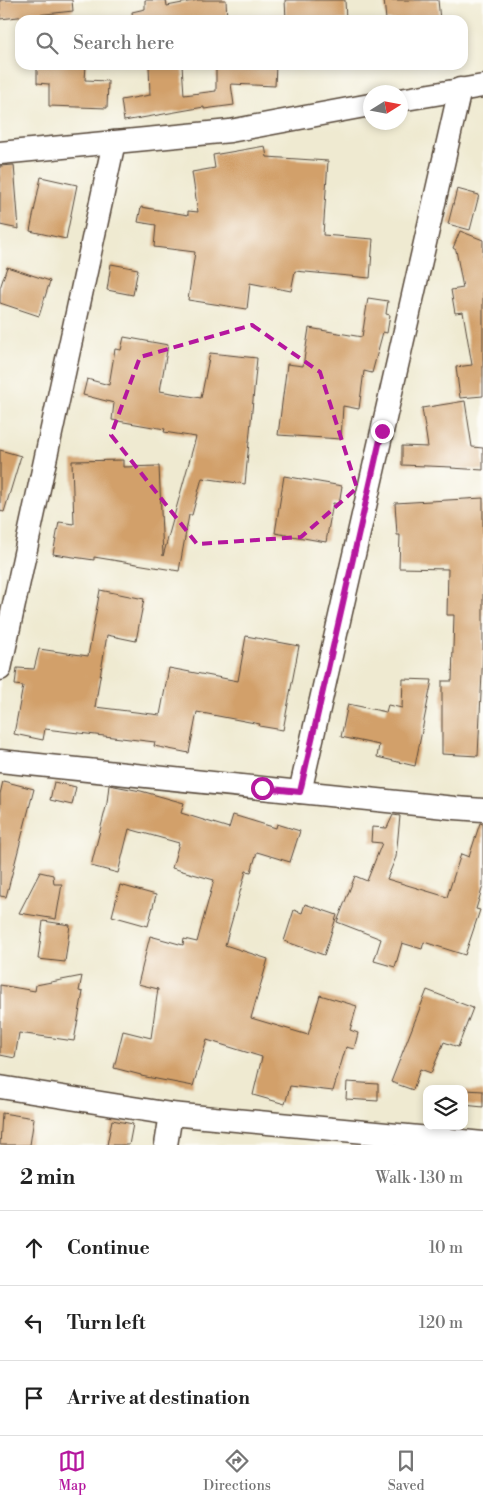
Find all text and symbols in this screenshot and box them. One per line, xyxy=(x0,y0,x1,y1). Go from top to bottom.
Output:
search box xyxy=(15,15,468,70)
icon: search xyxy=(33,29,61,57)
text: Search here xyxy=(73,31,174,55)
north arrow xyxy=(363,85,408,130)
route end xyxy=(371,420,394,443)
route start xyxy=(251,777,274,800)
map controls xyxy=(423,1085,468,1130)
button: layers xyxy=(423,1085,468,1130)
text: 2 min xyxy=(20,1165,75,1191)
text: Walk · 130 m xyxy=(375,1168,463,1188)
icon: ahead xyxy=(20,1234,48,1262)
text: Continue xyxy=(67,1236,150,1260)
text: 10 m xyxy=(429,1238,463,1258)
icon: left xyxy=(20,1309,48,1337)
text: Turn left xyxy=(67,1311,146,1335)
text: 120 m xyxy=(419,1313,463,1333)
icon: arrive xyxy=(20,1384,48,1412)
text: Arrive at destination xyxy=(67,1386,250,1410)
tab: Map xyxy=(58,1447,86,1495)
tab: Directions xyxy=(203,1447,271,1495)
tab: Saved xyxy=(388,1447,425,1495)

